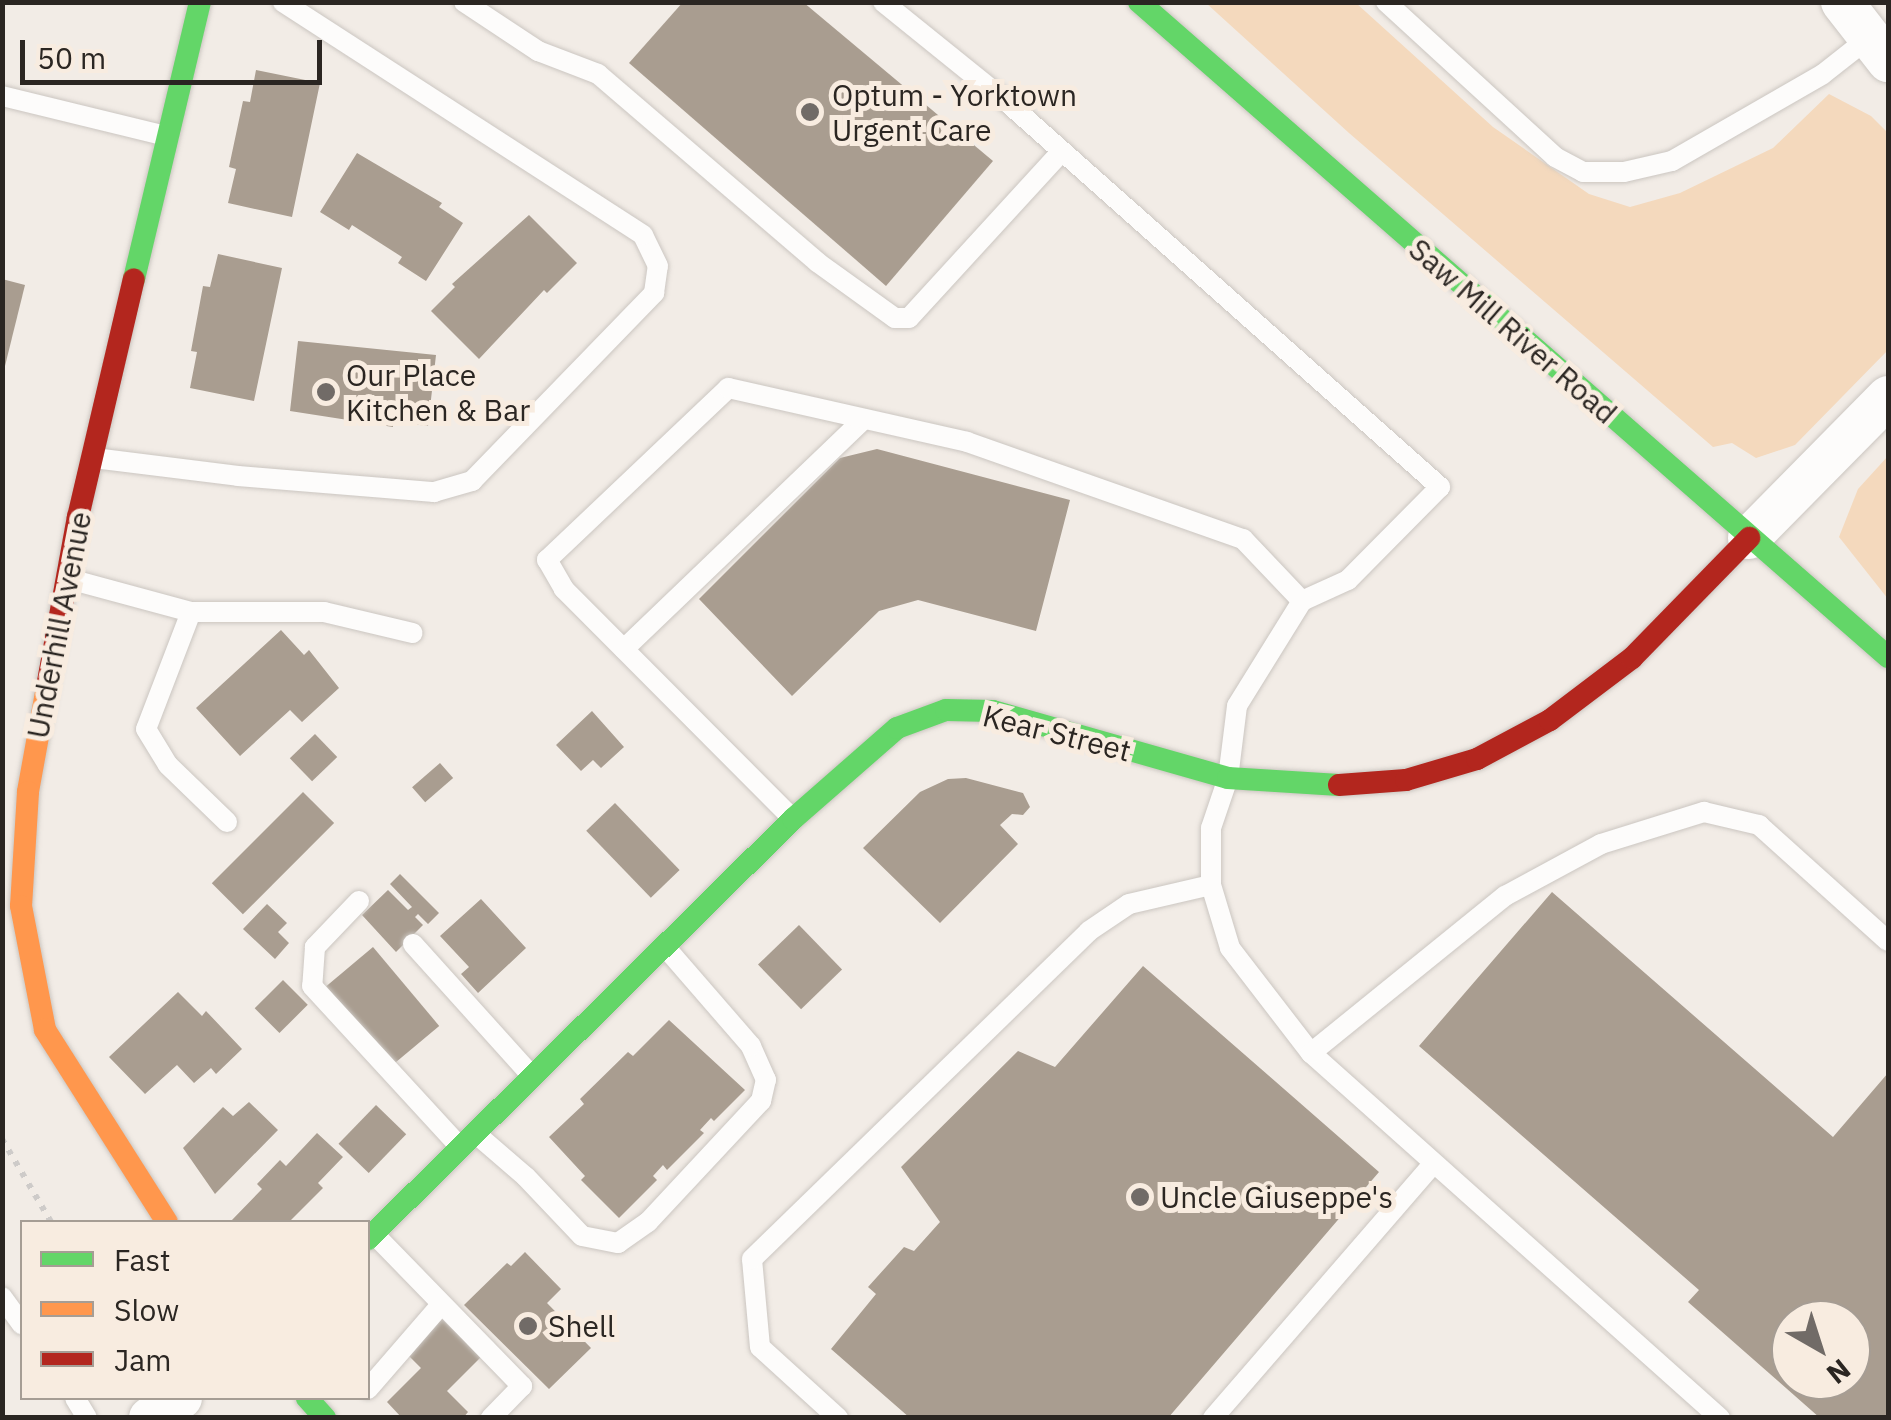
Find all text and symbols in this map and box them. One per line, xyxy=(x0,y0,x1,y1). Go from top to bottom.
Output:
scale bar xyxy=(25,20,328,82)
text: 50 m xyxy=(37,38,106,77)
place label: Optum - Yorktown Urgent Care xyxy=(832,77,1077,148)
marker: Optum - Yorktown Urgent Care xyxy=(797,99,823,125)
street label: Saw Mill River Road xyxy=(1402,231,1624,431)
place label: Our Place Kitchen & Bar xyxy=(346,357,530,428)
marker: Our Place Kitchen & Bar xyxy=(315,381,337,403)
street label: Underhill Avenue xyxy=(19,509,99,741)
street label: Kear Street xyxy=(979,697,1135,769)
place label: Uncle Giuseppe's xyxy=(1160,1179,1393,1215)
marker: Uncle Giuseppe's xyxy=(1129,1186,1151,1208)
legend xyxy=(20,1220,370,1400)
text: Fast xyxy=(114,1240,171,1279)
text: Slow xyxy=(114,1290,179,1329)
north arrow xyxy=(1771,1300,1871,1400)
place label: Shell xyxy=(548,1308,615,1344)
marker: Shell xyxy=(517,1315,539,1337)
text: Jam xyxy=(114,1340,172,1379)
text: N xyxy=(1819,1351,1858,1393)

